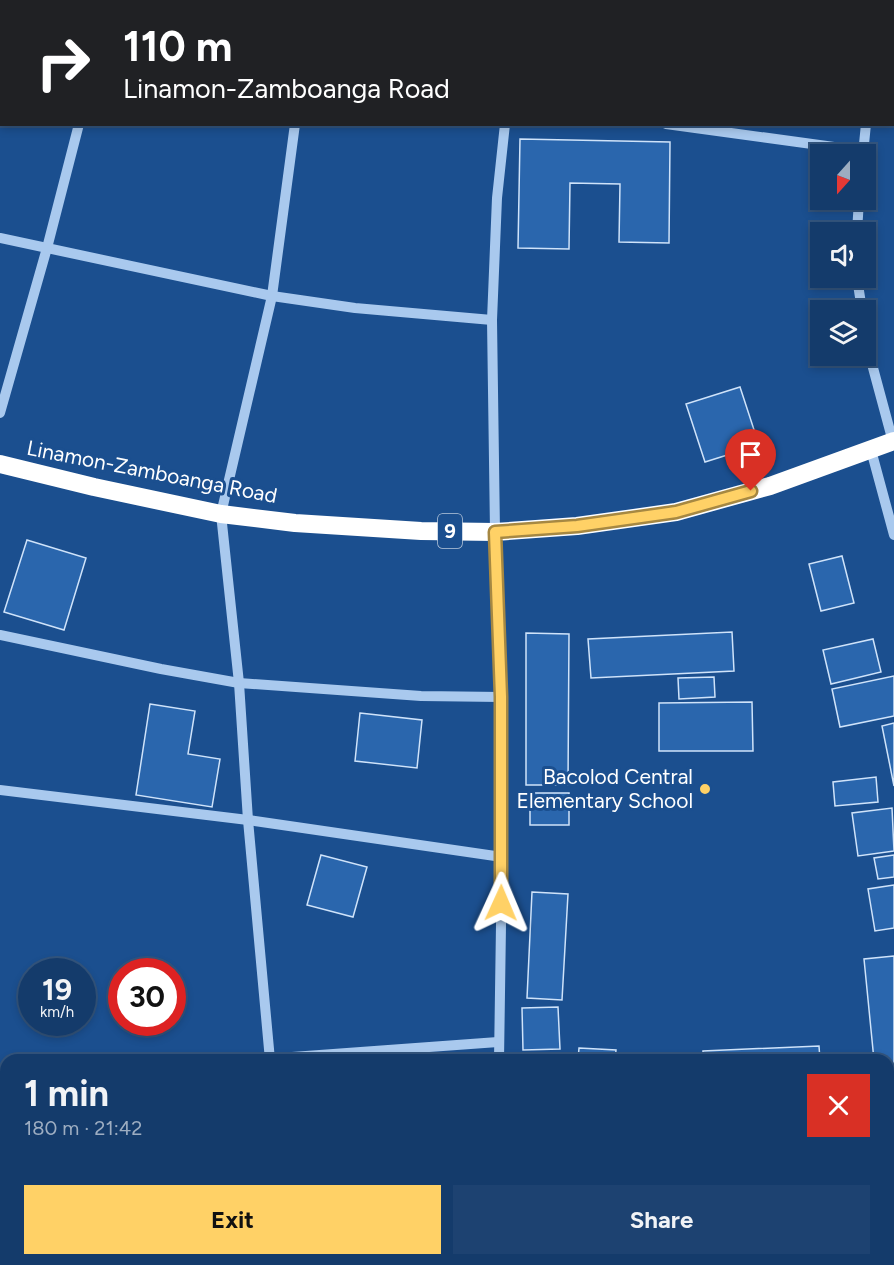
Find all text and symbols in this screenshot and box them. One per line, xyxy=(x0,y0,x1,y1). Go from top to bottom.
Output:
text: 110 m xyxy=(123,21,232,72)
icon: right xyxy=(24,24,102,102)
text: Linamon-Zamboanga Road xyxy=(123,72,450,105)
north arrow xyxy=(810,144,876,210)
map controls xyxy=(810,144,876,366)
button: sound xyxy=(810,222,876,288)
button: layers xyxy=(810,300,876,366)
pin xyxy=(725,429,776,491)
street label: Linamon-Zamboanga Road xyxy=(25,435,279,508)
icon: arrive xyxy=(734,438,767,471)
road number: 9 xyxy=(438,514,462,548)
place label: Bacolod Central Elementary School xyxy=(517,764,693,813)
marker: Bacolod Central Elementary School xyxy=(698,782,712,796)
position arrow xyxy=(469,871,533,935)
speed limit sign: 30 xyxy=(108,958,186,1036)
text: 19 xyxy=(42,971,72,1008)
text: km/h xyxy=(40,1003,74,1021)
text: 1 min xyxy=(24,1072,109,1115)
button: close xyxy=(807,1074,870,1137)
text: 180 m · 21:42 xyxy=(24,1116,142,1140)
button: Exit xyxy=(24,1185,441,1254)
button: Share xyxy=(453,1185,870,1254)

